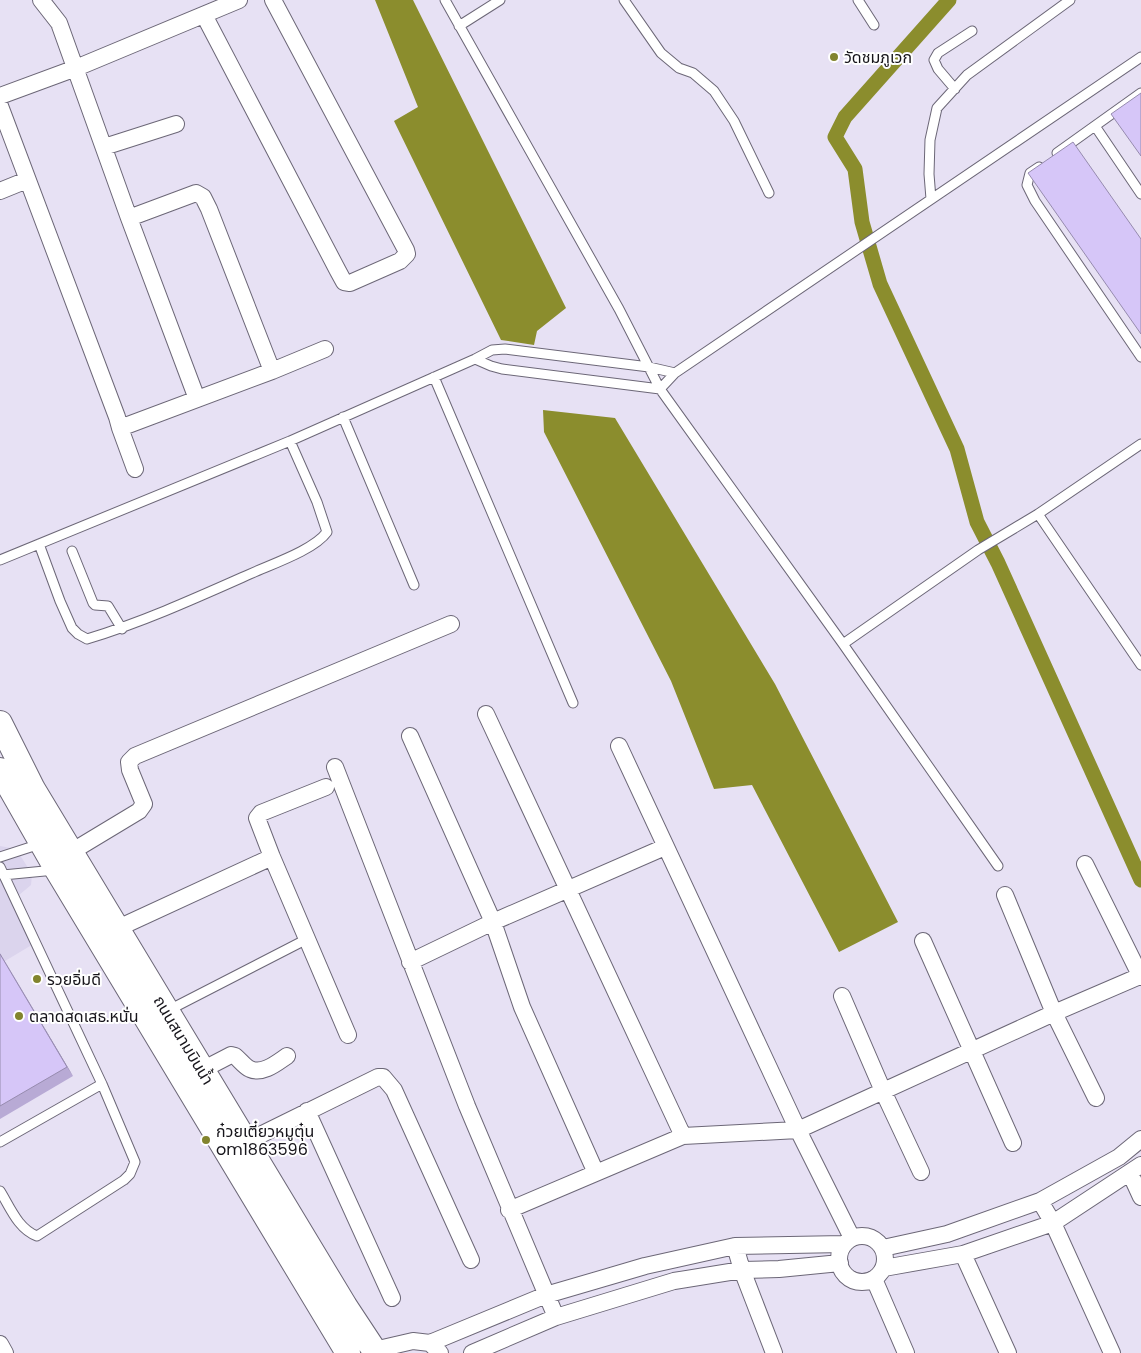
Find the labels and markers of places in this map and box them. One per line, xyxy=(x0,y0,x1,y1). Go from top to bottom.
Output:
place label: วัดชมภูเวก xyxy=(844,46,912,69)
marker: วัดชมภูเวก xyxy=(828,51,840,63)
place label: รวยอิ่มดี xyxy=(47,968,101,991)
marker: รวยอิ่มดี xyxy=(31,973,43,985)
place label: ตลาดสดเสธ.หนั่น xyxy=(29,1005,138,1028)
marker: ตลาดสดเสธ.หนั่น xyxy=(13,1010,25,1022)
place label: ก๋วยเตี๋ยวหมูตุ๋น om1863596 xyxy=(216,1120,314,1161)
marker: ก๋วยเตี๋ยวหมูตุ๋น om1863596 xyxy=(200,1134,212,1146)

